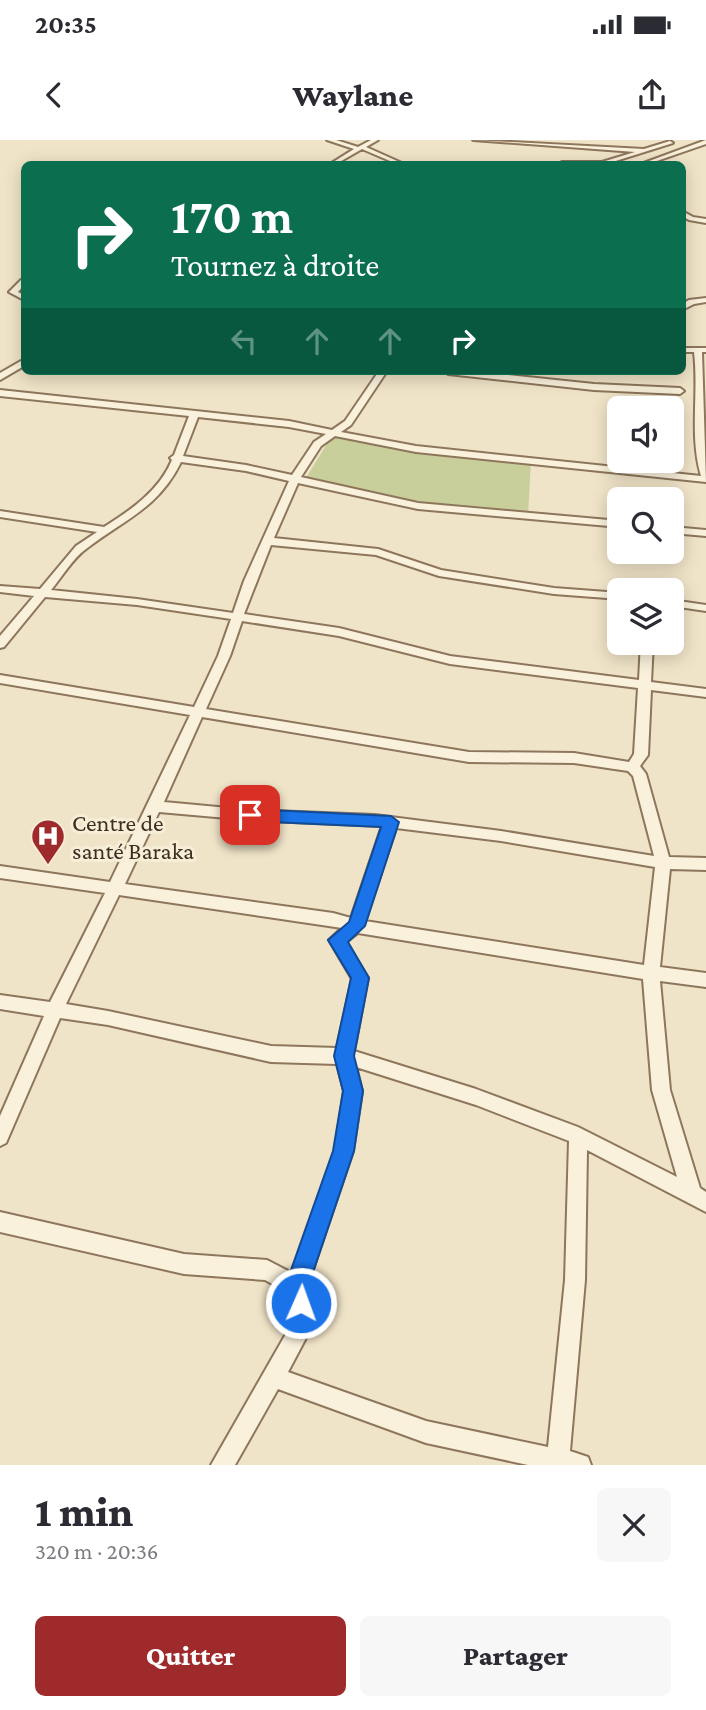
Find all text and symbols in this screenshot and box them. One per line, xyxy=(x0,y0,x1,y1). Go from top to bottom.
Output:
text: 20:35 xyxy=(35,10,97,39)
icon: back xyxy=(35,76,73,114)
icon: share xyxy=(633,76,671,114)
text: Waylane xyxy=(293,77,413,113)
icon: right xyxy=(56,189,147,280)
text: 170 m xyxy=(171,189,293,244)
text: Tournez à droite xyxy=(171,247,379,283)
icon: left xyxy=(225,322,263,360)
icon: ahead xyxy=(298,322,336,360)
icon: ahead xyxy=(371,322,409,360)
icon: right xyxy=(444,322,482,360)
map controls xyxy=(607,396,684,655)
button: sound xyxy=(607,396,684,473)
button: search xyxy=(607,487,684,564)
button: layers xyxy=(607,578,684,655)
pin xyxy=(220,785,280,845)
icon: arrive xyxy=(231,796,269,834)
place label: Centre de santé Baraka xyxy=(72,809,194,864)
hospital icon: Centre de santé Baraka xyxy=(29,817,67,866)
position arrow xyxy=(264,1266,338,1340)
text: 1 min xyxy=(35,1488,133,1535)
button: close xyxy=(597,1488,671,1562)
text: 320 m · 20:36 xyxy=(35,1538,159,1564)
button: Quitter xyxy=(35,1616,346,1696)
button: Partager xyxy=(360,1616,671,1696)

